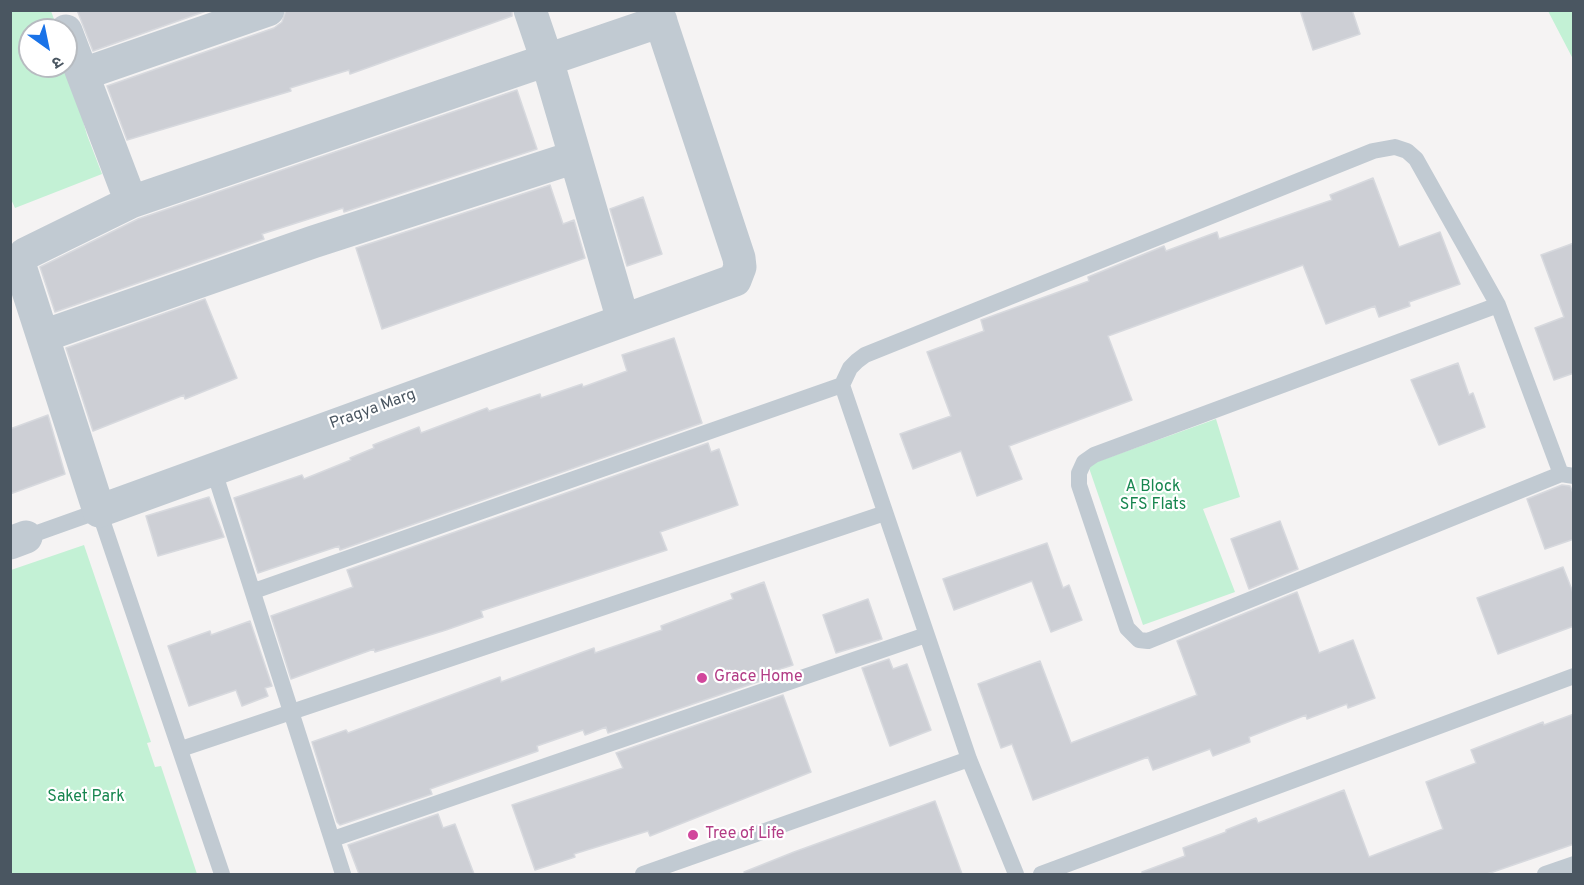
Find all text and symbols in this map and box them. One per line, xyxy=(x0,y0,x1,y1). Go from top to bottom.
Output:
north arrow xyxy=(18,18,78,78)
text: उ xyxy=(47,50,66,72)
street label: Pragya Marg xyxy=(327,386,419,434)
park label: A Block SFS Flats xyxy=(1120,478,1186,516)
place label: Grace Home xyxy=(714,668,803,688)
marker: Grace Home xyxy=(695,671,709,685)
park label: Saket Park xyxy=(47,788,125,808)
place label: Tree of Life xyxy=(705,825,784,845)
marker: Tree of Life xyxy=(686,828,700,842)

